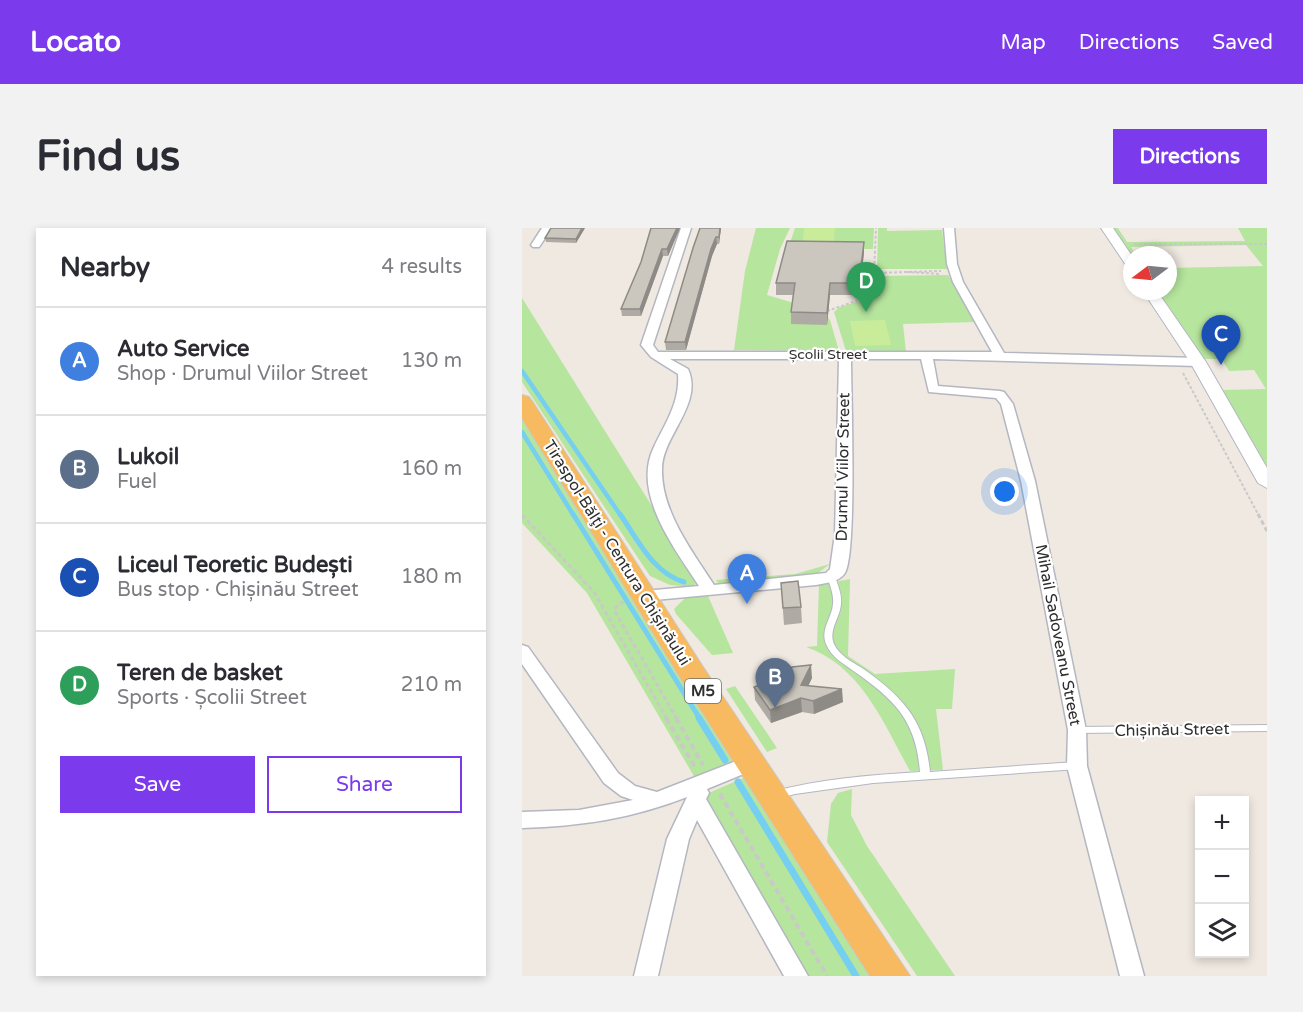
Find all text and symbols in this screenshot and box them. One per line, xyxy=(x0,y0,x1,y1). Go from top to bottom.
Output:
text: Locato xyxy=(30,25,121,59)
text: Map xyxy=(1000,30,1046,55)
text: Directions xyxy=(1079,30,1179,55)
text: Saved xyxy=(1212,30,1273,55)
button: Directions xyxy=(1113,129,1267,184)
text: Find us xyxy=(36,131,180,182)
north arrow xyxy=(1123,246,1177,300)
text: Nearby xyxy=(60,252,150,283)
text: 4 results xyxy=(382,255,462,279)
pin: D xyxy=(846,262,886,312)
pin: C xyxy=(1202,316,1240,365)
text: Auto Service xyxy=(117,336,250,362)
street label: Școlii Street xyxy=(789,346,868,363)
text: A xyxy=(72,349,87,373)
text: 130 m xyxy=(401,349,462,373)
text: Shop · Drumul Viilor Street xyxy=(117,362,368,386)
street label: Drumul Viilor Street xyxy=(832,392,854,542)
street label: Tiraspol-Bălţi - Centura Chișinăului xyxy=(539,437,695,669)
text: Lukoil xyxy=(117,444,179,470)
text: B xyxy=(73,457,86,481)
text: 160 m xyxy=(401,457,462,481)
text: Fuel xyxy=(117,470,157,494)
your location xyxy=(990,477,1019,506)
street label: Mihail Sadoveanu Street xyxy=(1031,543,1085,727)
text: Liceul Teoretic Budești xyxy=(117,552,353,578)
pin: A xyxy=(728,554,766,604)
text: C xyxy=(73,565,86,589)
text: 180 m xyxy=(401,565,462,589)
text: Bus stop · Chișinău Street xyxy=(117,578,359,602)
pin: B xyxy=(756,658,794,708)
text: Teren de basket xyxy=(117,660,283,686)
text: D xyxy=(72,673,87,697)
text: 210 m xyxy=(401,673,462,697)
road number: M5 xyxy=(685,679,721,703)
text: Sports · Școlii Street xyxy=(117,686,307,710)
street label: Chișinău Street xyxy=(1114,719,1230,741)
button: Save xyxy=(60,756,255,813)
button: Share xyxy=(267,756,462,813)
map controls xyxy=(1195,796,1249,958)
button: + xyxy=(1195,796,1249,850)
button: − xyxy=(1195,850,1249,904)
button: layers xyxy=(1195,904,1249,958)

